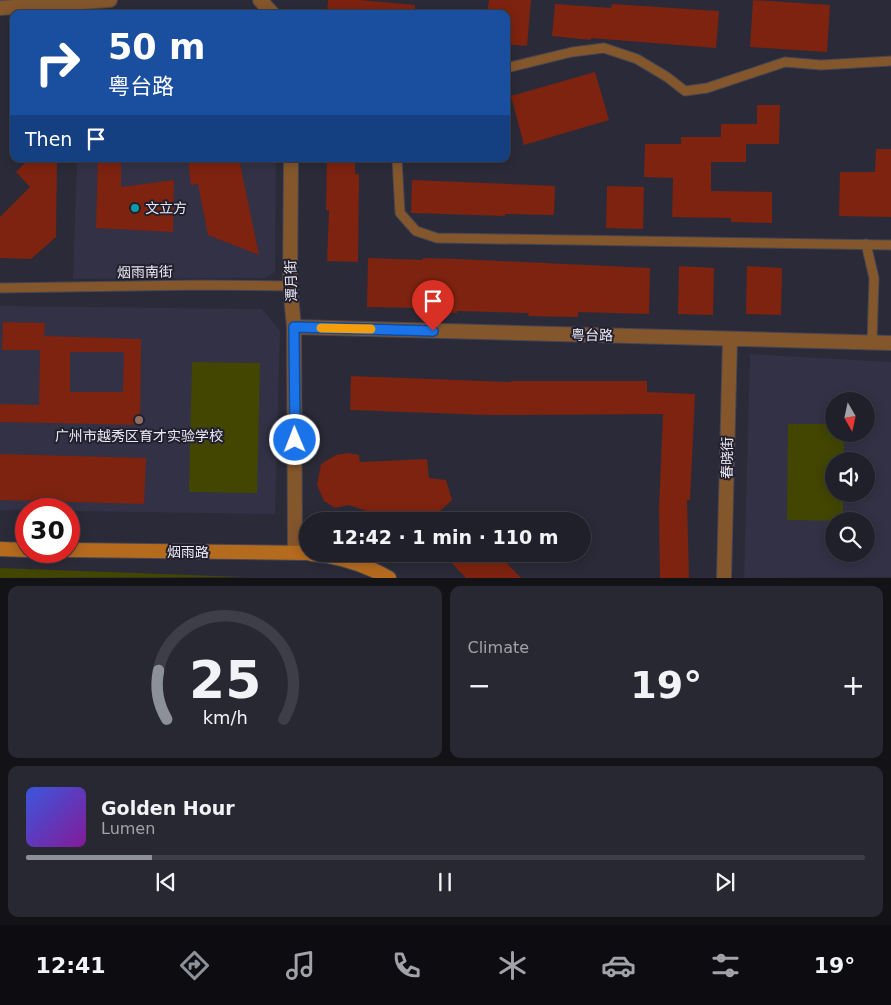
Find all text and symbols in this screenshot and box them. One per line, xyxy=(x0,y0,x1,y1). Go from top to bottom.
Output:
text: 50 m xyxy=(108,27,205,67)
icon: right xyxy=(25,30,90,95)
text: 粤台路 xyxy=(108,74,174,99)
icon: arrive xyxy=(82,125,110,153)
text: Then xyxy=(25,128,72,150)
place label: 文立方 xyxy=(145,200,187,216)
marker: 文立方 xyxy=(129,202,141,214)
street label: 潭月街 xyxy=(282,260,300,302)
street label: 烟雨南街 xyxy=(117,264,173,280)
pin xyxy=(412,280,454,331)
icon: arrive xyxy=(419,287,447,315)
street label: 粤台路 xyxy=(571,327,613,343)
north arrow xyxy=(825,392,875,442)
map controls xyxy=(825,392,875,562)
position arrow xyxy=(268,413,320,465)
marker: 广州市越秀区育才实验学校 xyxy=(133,414,145,426)
place label: 广州市越秀区育才实验学校 xyxy=(55,428,223,444)
street label: 春晓街 xyxy=(719,437,735,479)
button: sound xyxy=(825,452,875,502)
speed limit sign: 30 xyxy=(15,498,80,563)
button: search xyxy=(825,512,875,562)
text: 12:42 · 1 min · 110 m xyxy=(331,526,559,548)
street label: 烟雨路 xyxy=(167,544,209,560)
text: Climate xyxy=(468,638,529,657)
text: 25 xyxy=(189,650,261,710)
text: 19° xyxy=(630,663,702,707)
text: − xyxy=(468,669,491,702)
text: + xyxy=(842,669,865,702)
text: km/h xyxy=(202,707,247,728)
text: Golden Hour xyxy=(101,797,235,819)
text: Lumen xyxy=(101,819,155,838)
icon: previous xyxy=(152,868,180,896)
icon: pause xyxy=(431,868,459,896)
icon: next xyxy=(711,868,739,896)
icon: directions xyxy=(177,948,212,983)
icon: music xyxy=(283,948,318,983)
icon: phone xyxy=(389,948,424,983)
icon: climate xyxy=(495,948,530,983)
icon: car xyxy=(601,948,636,983)
icon: filters xyxy=(708,948,743,983)
text: 12:41 xyxy=(36,953,106,978)
text: 19° xyxy=(814,953,855,978)

